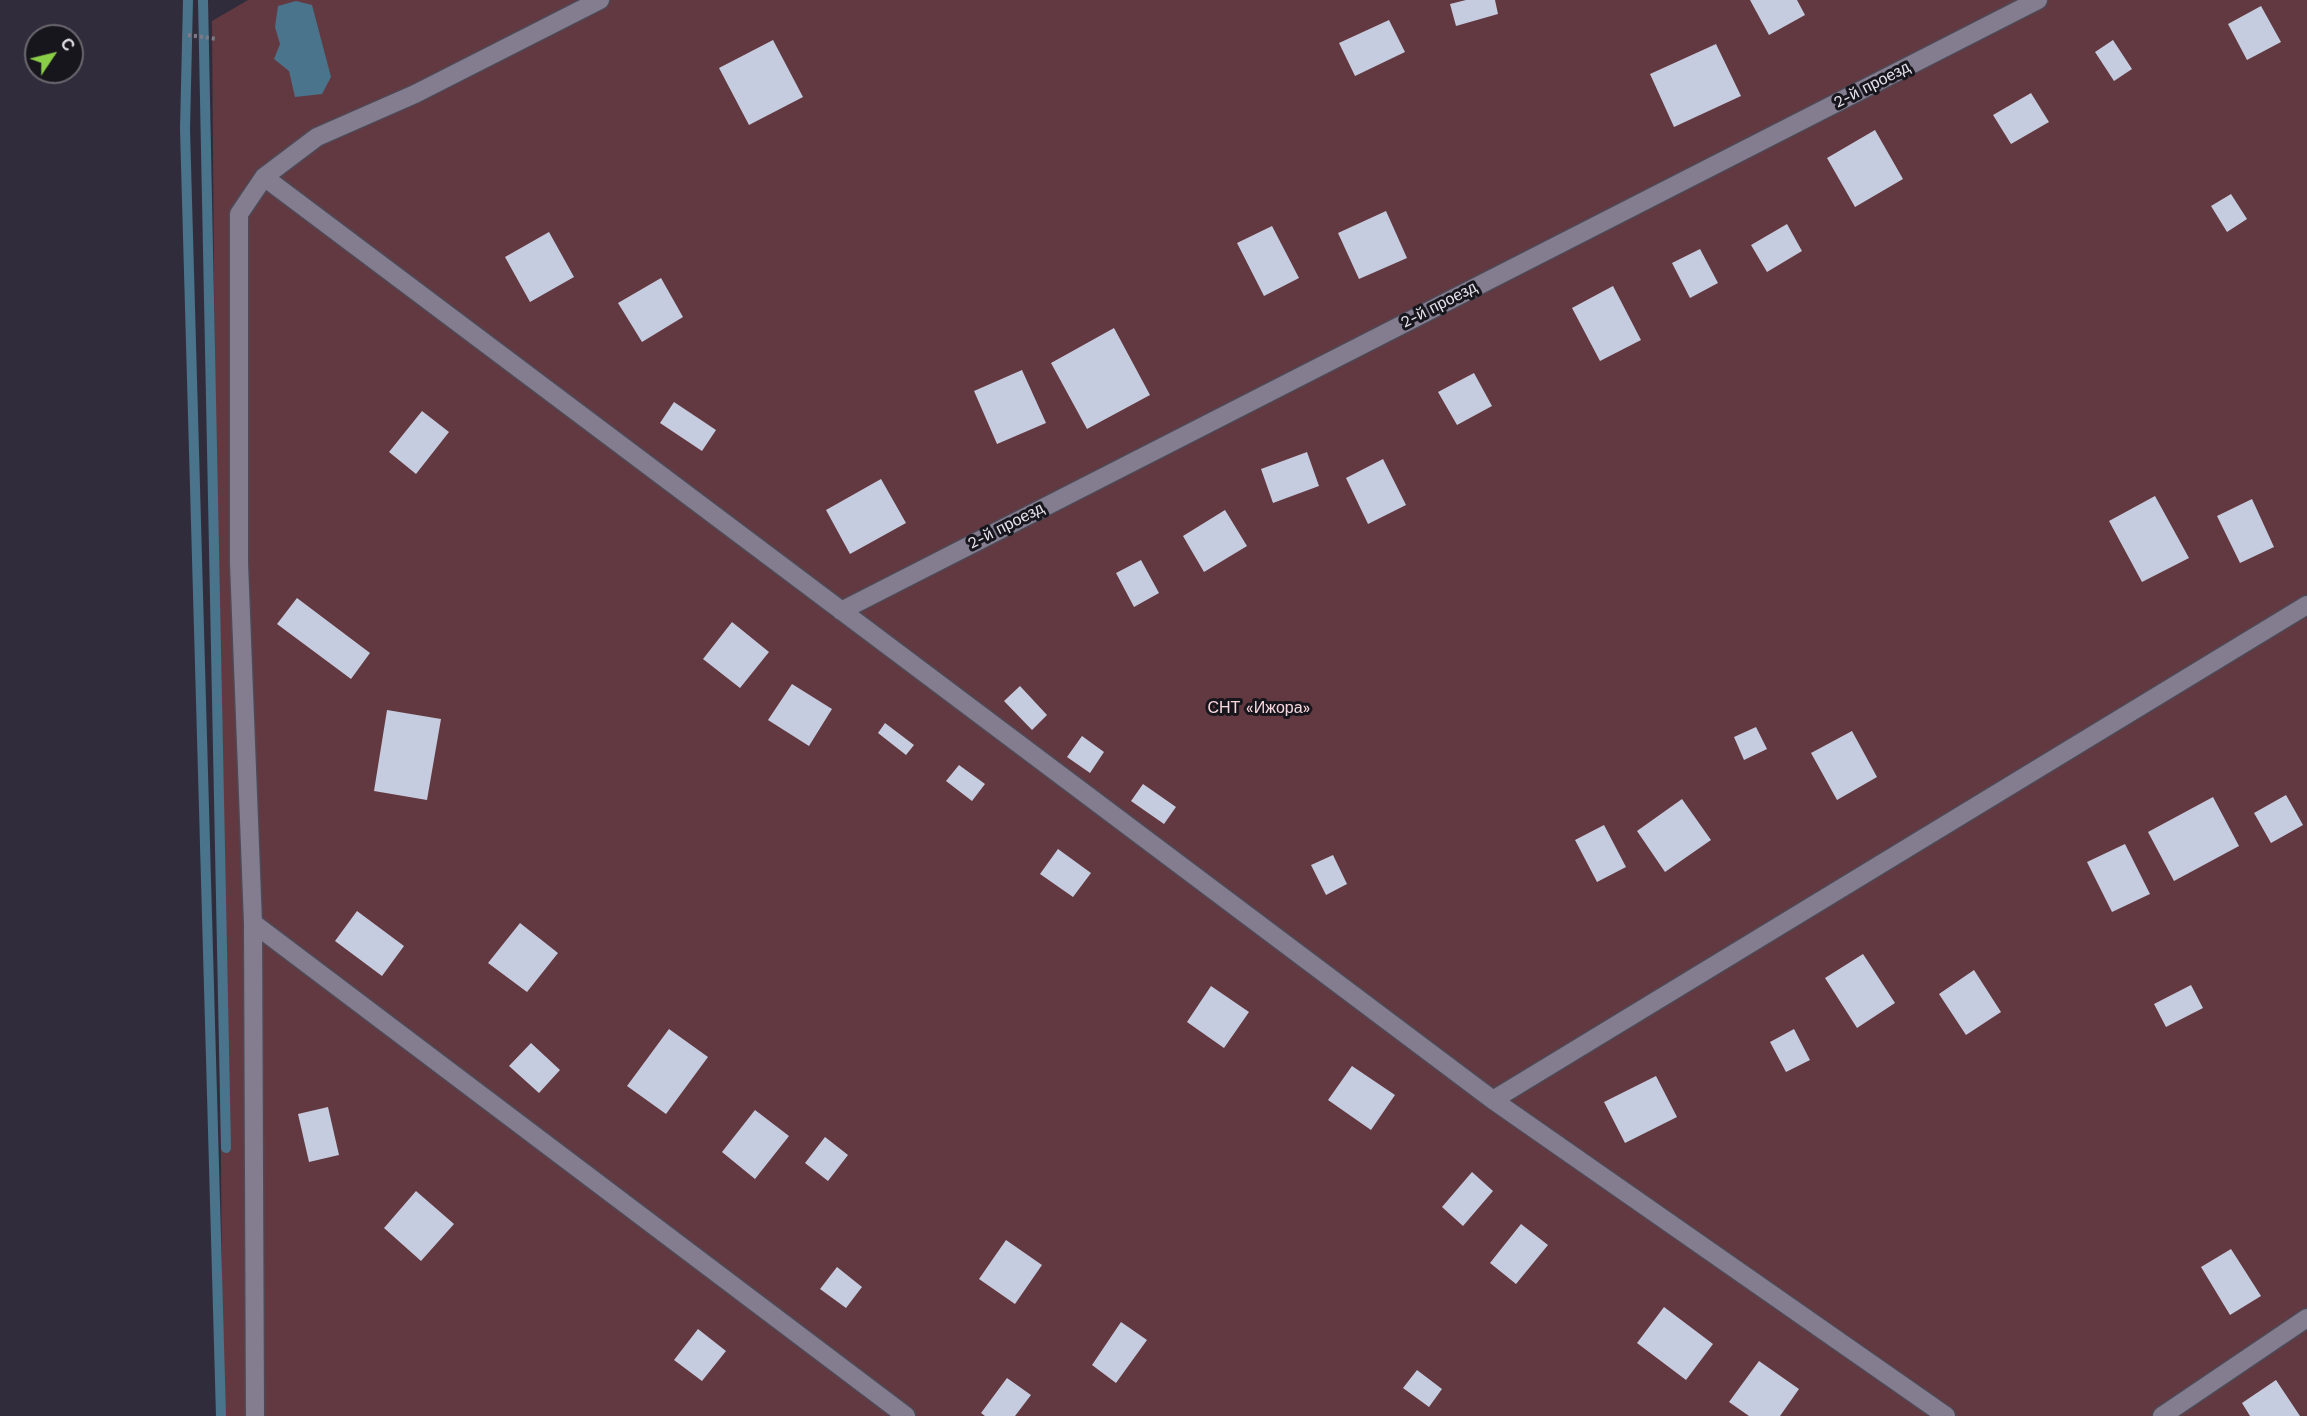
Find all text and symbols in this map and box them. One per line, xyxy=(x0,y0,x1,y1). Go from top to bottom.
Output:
north arrow xyxy=(24,24,84,84)
text: С xyxy=(56,34,79,55)
street label: 2-й проезд xyxy=(1831,58,1913,112)
street label: 2-й проезд xyxy=(1398,278,1480,332)
street label: 2-й проезд xyxy=(965,499,1047,553)
park label: СНТ «Ижора» xyxy=(1207,698,1311,718)

